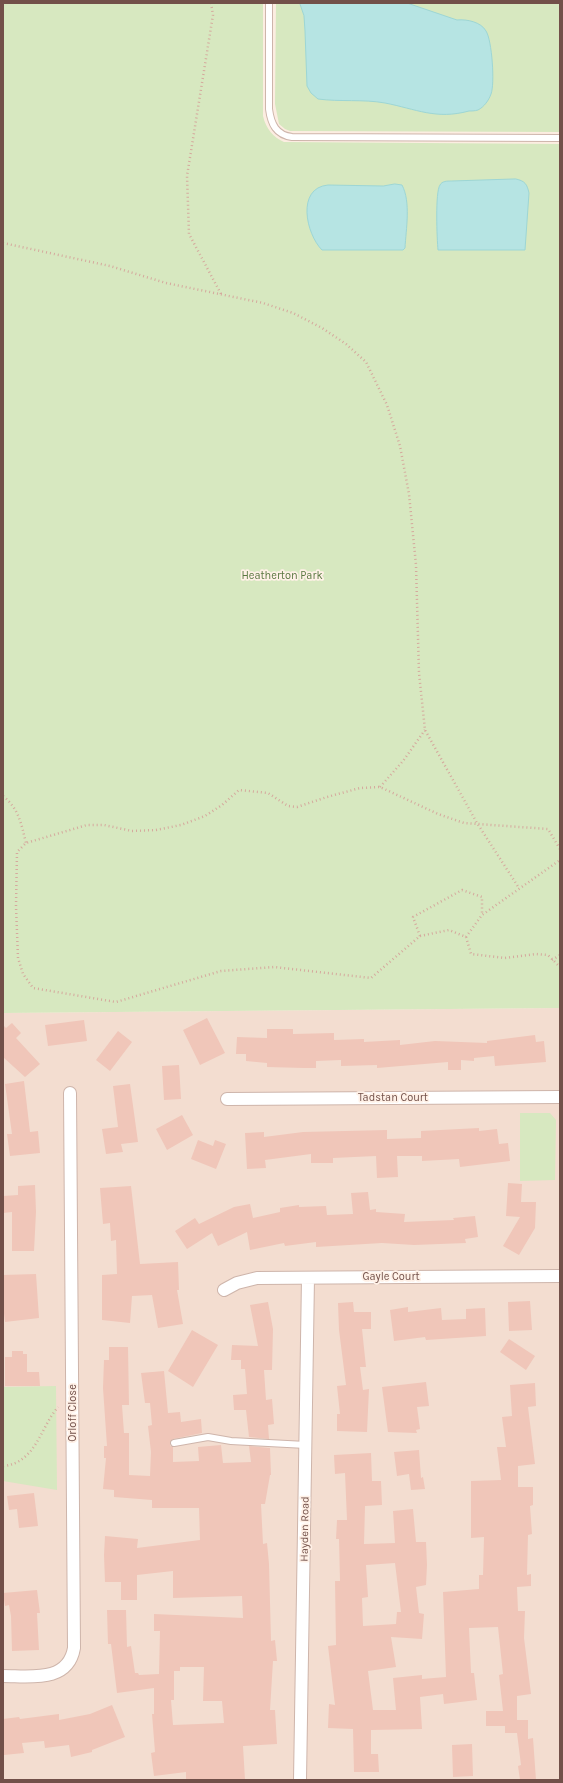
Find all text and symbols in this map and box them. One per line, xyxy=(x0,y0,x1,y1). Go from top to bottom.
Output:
park label: Heatherton Park xyxy=(241,569,323,583)
street label: Tadstan Court xyxy=(358,1091,428,1105)
street label: Gayle Court xyxy=(362,1270,420,1284)
street label: Orloff Close xyxy=(66,1384,80,1442)
street label: Hayden Road xyxy=(298,1496,312,1562)

